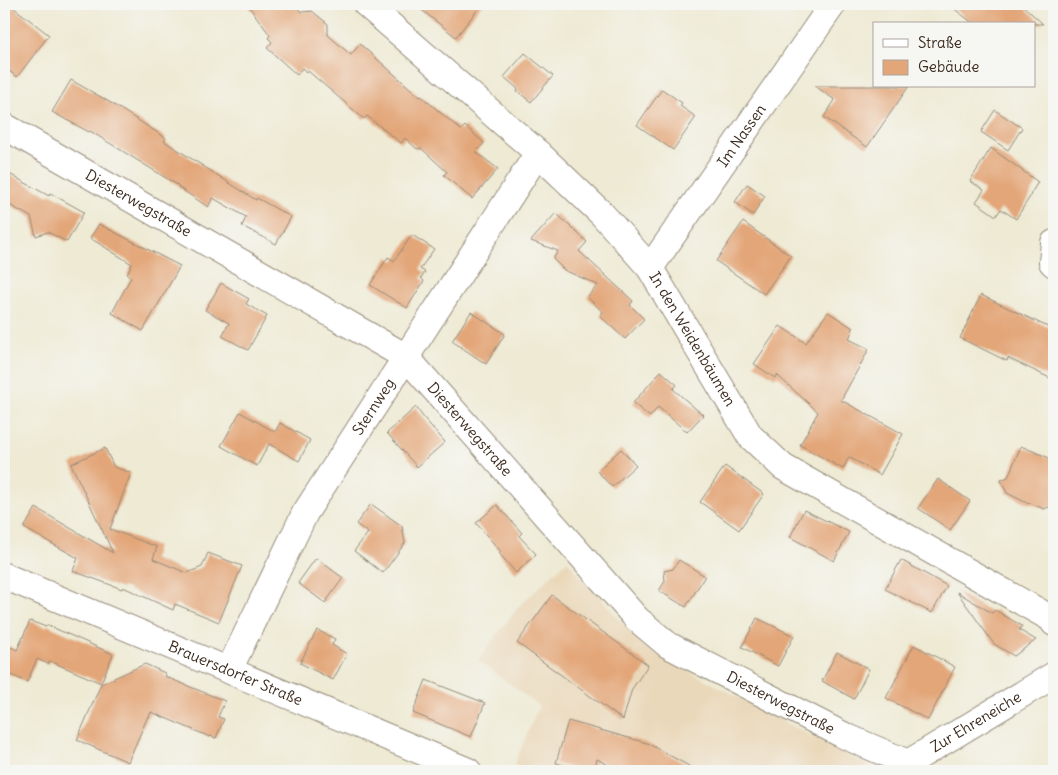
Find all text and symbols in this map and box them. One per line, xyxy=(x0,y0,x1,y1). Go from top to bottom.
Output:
legend xyxy=(873,22,1036,88)
text: Straße xyxy=(918,33,962,52)
text: Gebäude xyxy=(918,57,979,76)
street label: Im Nassen xyxy=(713,100,770,171)
street label: Diesterwegstraße xyxy=(82,165,195,241)
street label: In den Weidenbäumen xyxy=(645,268,740,410)
street label: Sternweg xyxy=(348,374,399,439)
street label: Diesterwegstraße xyxy=(424,378,517,480)
street label: Brauersdorfer Straße xyxy=(166,636,306,709)
street label: Diesterwegstraße xyxy=(724,667,838,738)
street label: Zur Ehreneiche xyxy=(927,687,1024,756)

